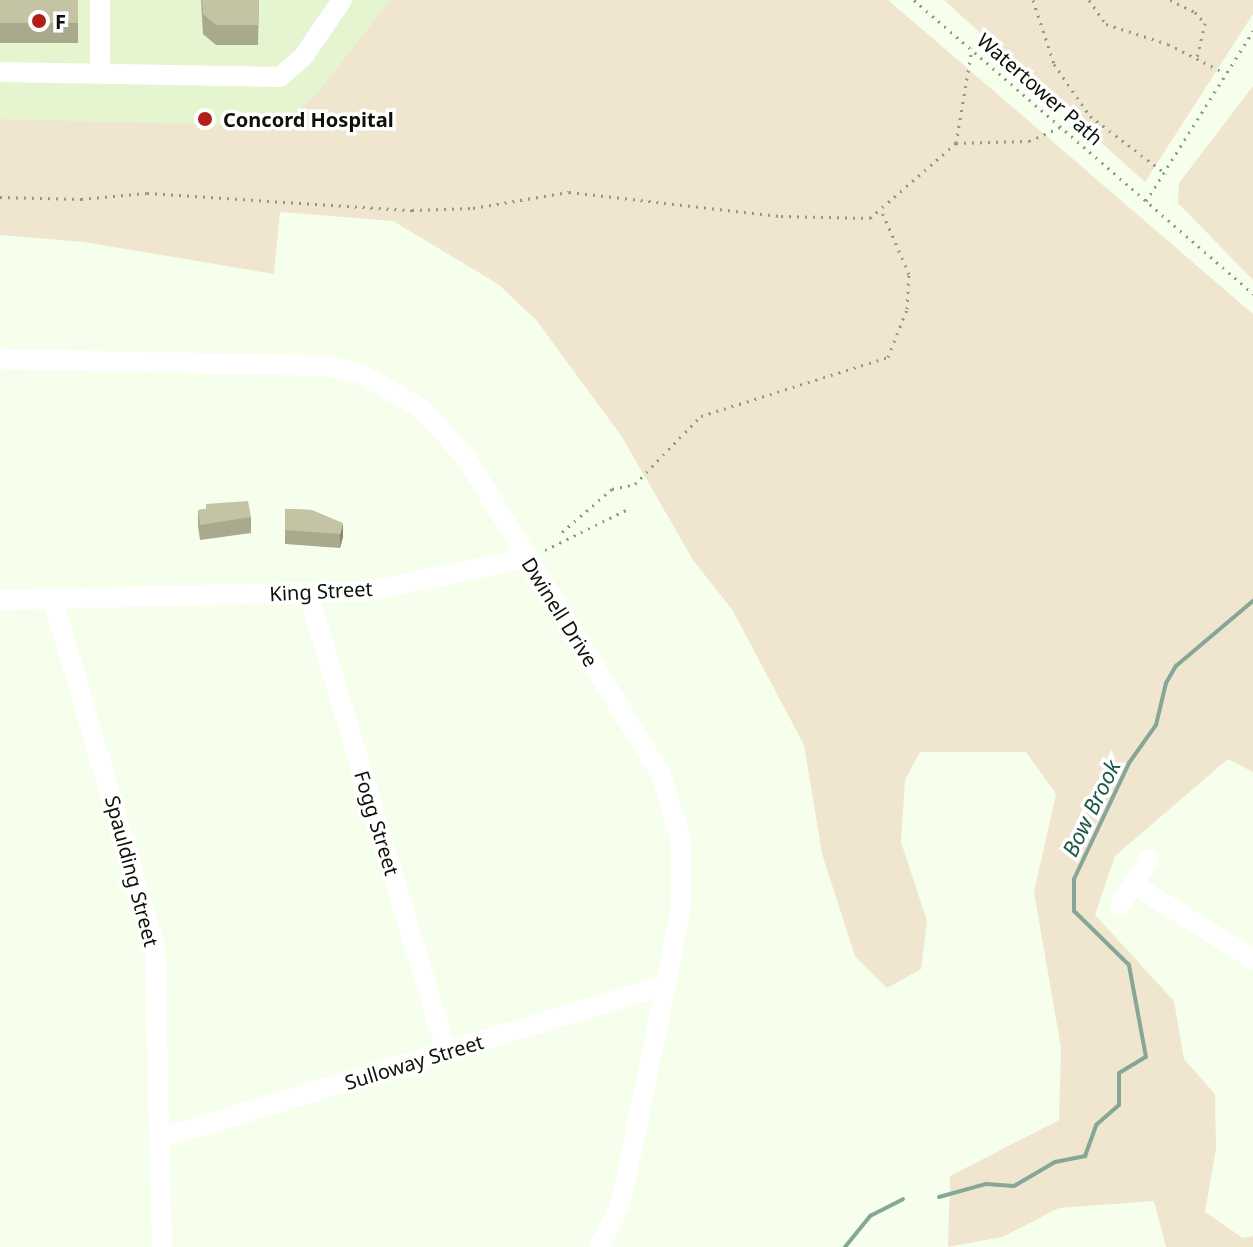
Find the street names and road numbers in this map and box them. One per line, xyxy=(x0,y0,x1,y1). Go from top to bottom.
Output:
street label: Watertower Path xyxy=(972,28,1108,150)
street label: Dwinell Drive xyxy=(517,553,603,671)
street label: King Street xyxy=(269,576,373,606)
street label: Fogg Street xyxy=(350,768,404,878)
street label: Spaulding Street xyxy=(100,793,164,949)
street label: Sulloway Street xyxy=(342,1030,486,1094)

